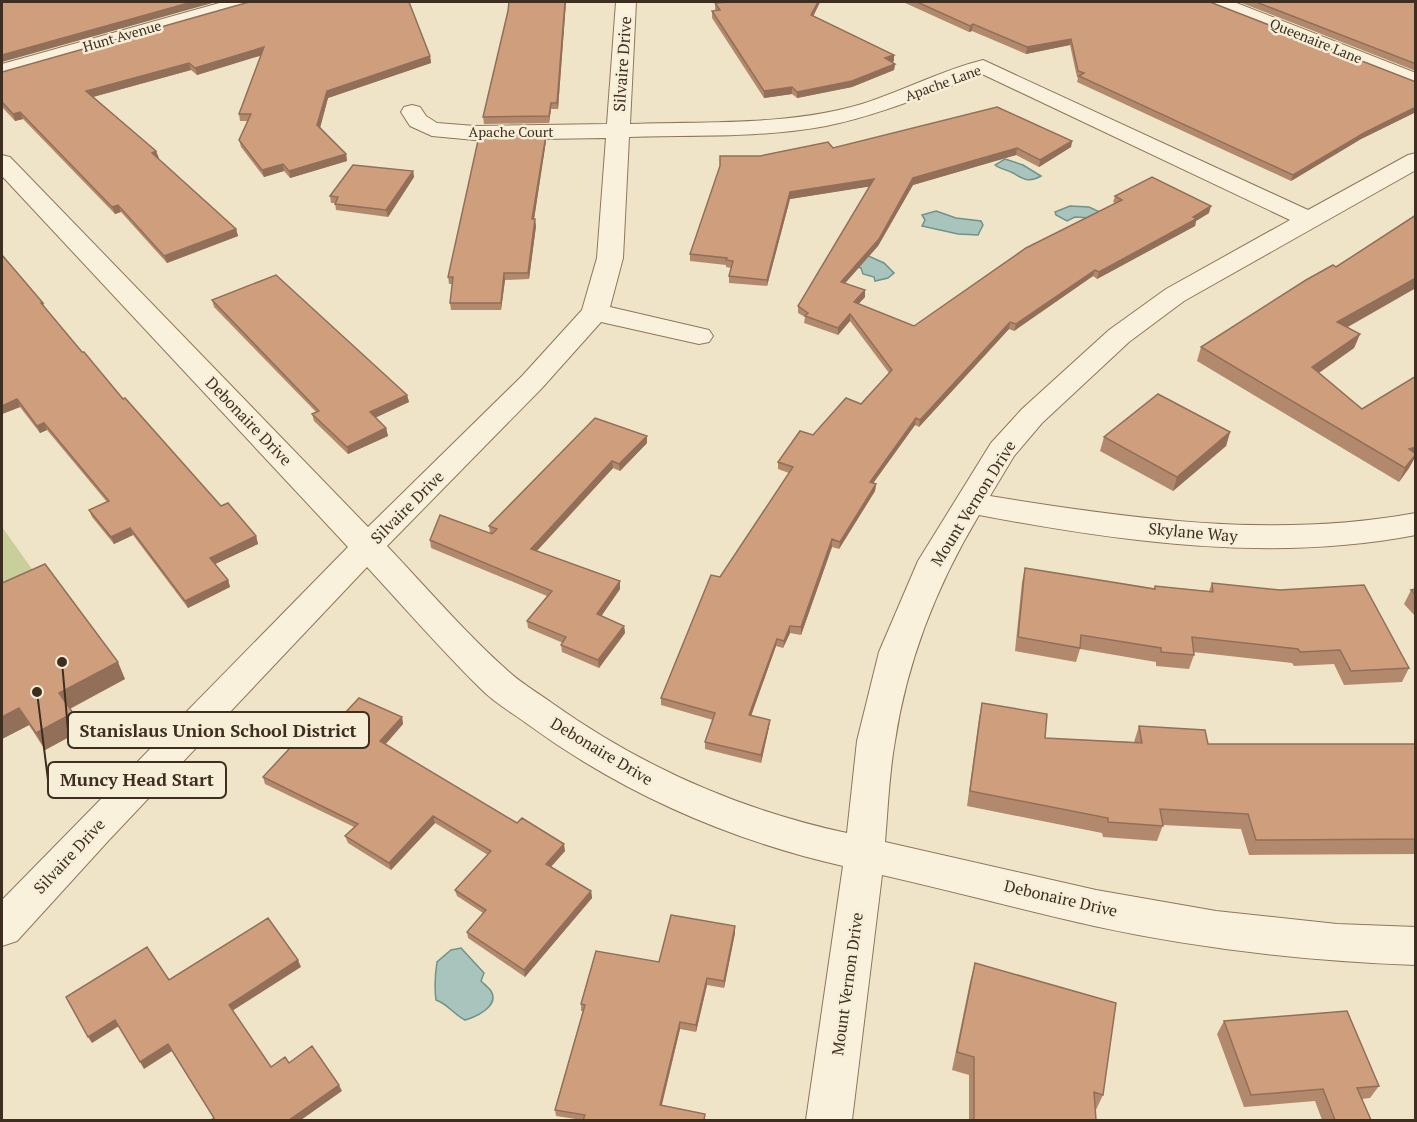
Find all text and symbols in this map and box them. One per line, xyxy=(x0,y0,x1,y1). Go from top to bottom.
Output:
street label: Queenaire Lane xyxy=(1267,13,1365,68)
street label: Hunt Avenue xyxy=(80,15,163,56)
street label: Silvaire Drive xyxy=(608,16,636,112)
street label: Apache Lane xyxy=(902,60,984,105)
street label: Apache Court xyxy=(469,122,554,141)
street label: Debonaire Drive xyxy=(201,372,297,470)
street label: Mount Vernon Drive xyxy=(925,436,1021,570)
street label: Silvaire Drive xyxy=(365,465,449,549)
street label: Skylane Way xyxy=(1148,517,1239,547)
callout: Stanislaus Union School District xyxy=(68,712,369,748)
street label: Debonaire Drive xyxy=(547,712,657,790)
text: Stanislaus Union School District xyxy=(79,718,357,742)
callout: Muncy Head Start xyxy=(48,762,226,798)
text: Muncy Head Start xyxy=(60,767,214,791)
street label: Silvaire Drive xyxy=(28,814,110,898)
street label: Debonaire Drive xyxy=(1002,874,1120,922)
street label: Mount Vernon Drive xyxy=(826,911,868,1057)

